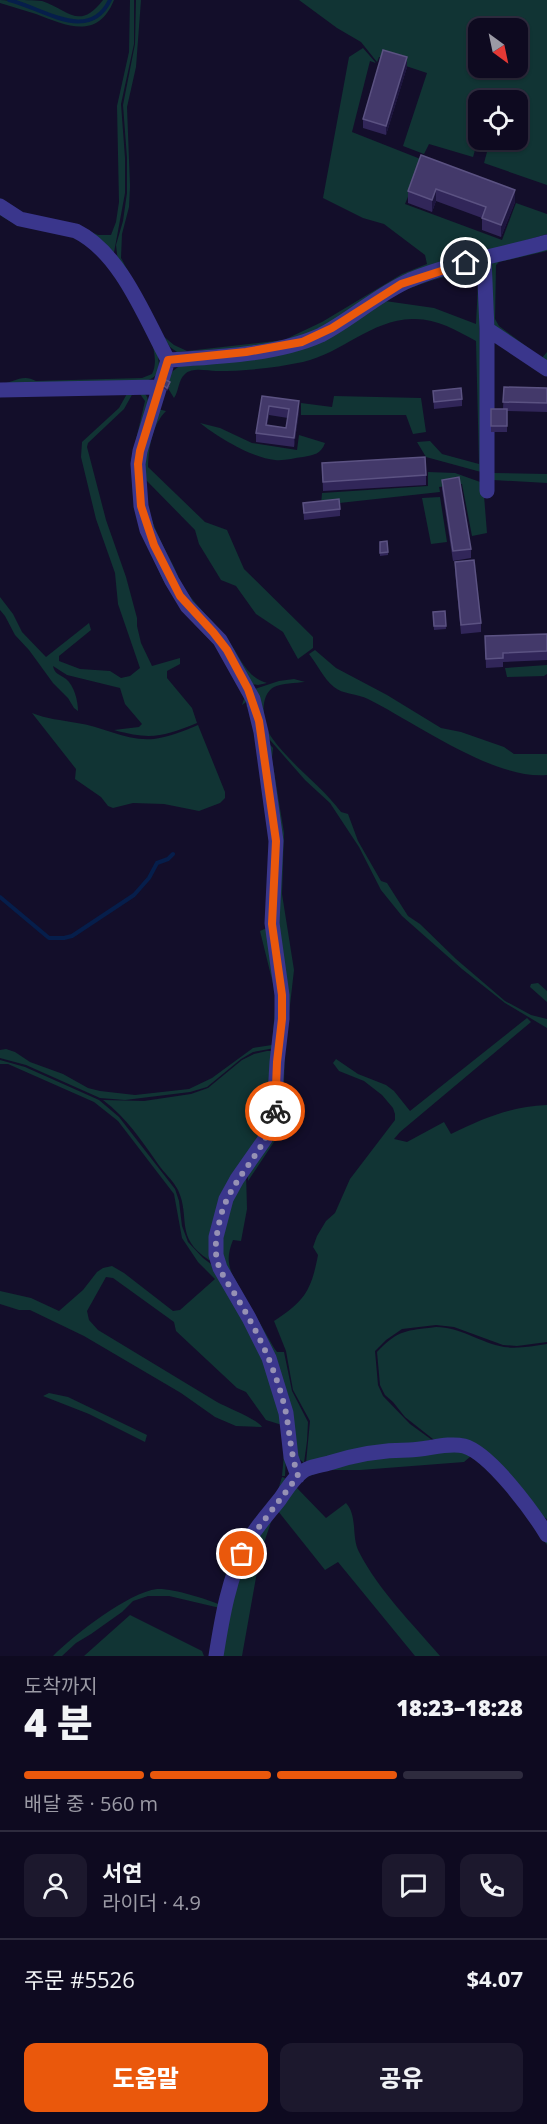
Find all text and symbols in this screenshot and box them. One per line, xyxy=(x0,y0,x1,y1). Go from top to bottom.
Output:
north arrow xyxy=(468,18,528,78)
map controls xyxy=(468,18,528,150)
button: locate xyxy=(468,90,528,150)
pin xyxy=(440,237,491,288)
icon: home xyxy=(449,246,482,279)
courier xyxy=(245,1081,305,1141)
icon: bike xyxy=(259,1095,292,1128)
pin xyxy=(216,1528,267,1579)
icon: bag xyxy=(225,1537,258,1570)
text: 도착까지 xyxy=(24,1672,98,1699)
text: 18:23–18:28 xyxy=(396,1692,523,1722)
text: 4 분 xyxy=(24,1695,93,1748)
text: 배달 중 · 560 m xyxy=(24,1790,158,1817)
button: person xyxy=(24,1854,87,1917)
button: chat xyxy=(382,1854,445,1917)
button: phone xyxy=(460,1854,523,1917)
text: 서연 xyxy=(102,1857,142,1887)
text: 라이더 · 4.9 xyxy=(102,1889,201,1916)
text: $4.07 xyxy=(466,1963,523,1993)
text: 주문 #5526 xyxy=(24,1964,135,1994)
button: 도움말 xyxy=(24,2043,268,2112)
button: 공유 xyxy=(280,2043,523,2112)

